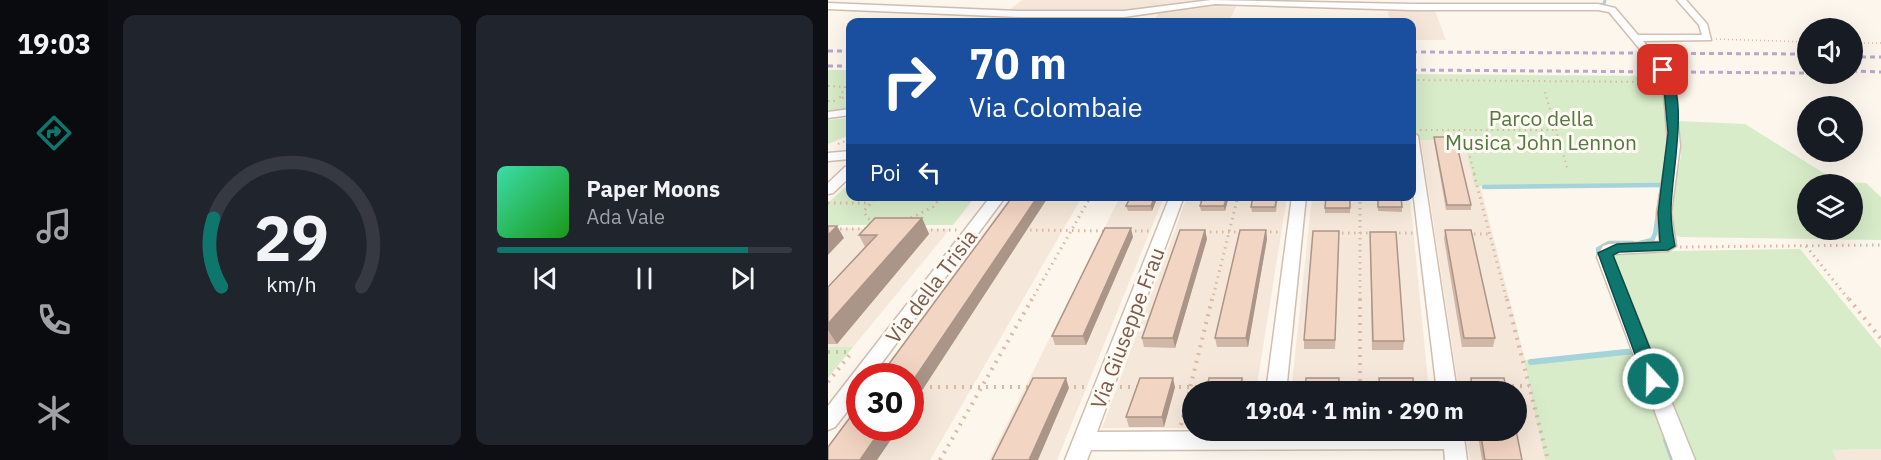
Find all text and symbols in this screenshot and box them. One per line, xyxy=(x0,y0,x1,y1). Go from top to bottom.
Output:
map controls xyxy=(1797,18,1863,240)
button: sound xyxy=(1797,18,1863,84)
text: 19:03 xyxy=(17,26,91,61)
text: 70 m xyxy=(969,36,1067,91)
icon: right xyxy=(870,42,948,120)
pin xyxy=(1637,44,1688,95)
icon: arrive xyxy=(1646,53,1679,86)
text: Via Colombaie xyxy=(969,89,1143,124)
button: search xyxy=(1797,96,1863,162)
park label: Parco della Musica John Lennon xyxy=(1445,104,1637,156)
icon: directions xyxy=(33,112,75,154)
icon: left xyxy=(913,156,946,189)
text: Poi xyxy=(870,158,901,187)
text: Paper Moons xyxy=(587,174,720,203)
button: layers xyxy=(1797,174,1863,240)
text: 29 xyxy=(254,197,329,278)
text: Ada Vale xyxy=(587,203,665,230)
icon: music xyxy=(33,205,75,247)
street label: Via della Trisia xyxy=(879,223,983,349)
street label: Via Giuseppe Frau xyxy=(1083,243,1171,413)
icon: previous xyxy=(529,262,562,295)
icon: pause xyxy=(628,262,661,295)
icon: next xyxy=(726,262,759,295)
text: km/h xyxy=(267,270,317,298)
icon: phone xyxy=(33,299,75,341)
position arrow xyxy=(1621,347,1685,411)
speed limit sign: 30 xyxy=(846,363,924,441)
icon: climate xyxy=(33,392,75,434)
text: 19:04 · 1 min · 290 m xyxy=(1245,396,1464,425)

